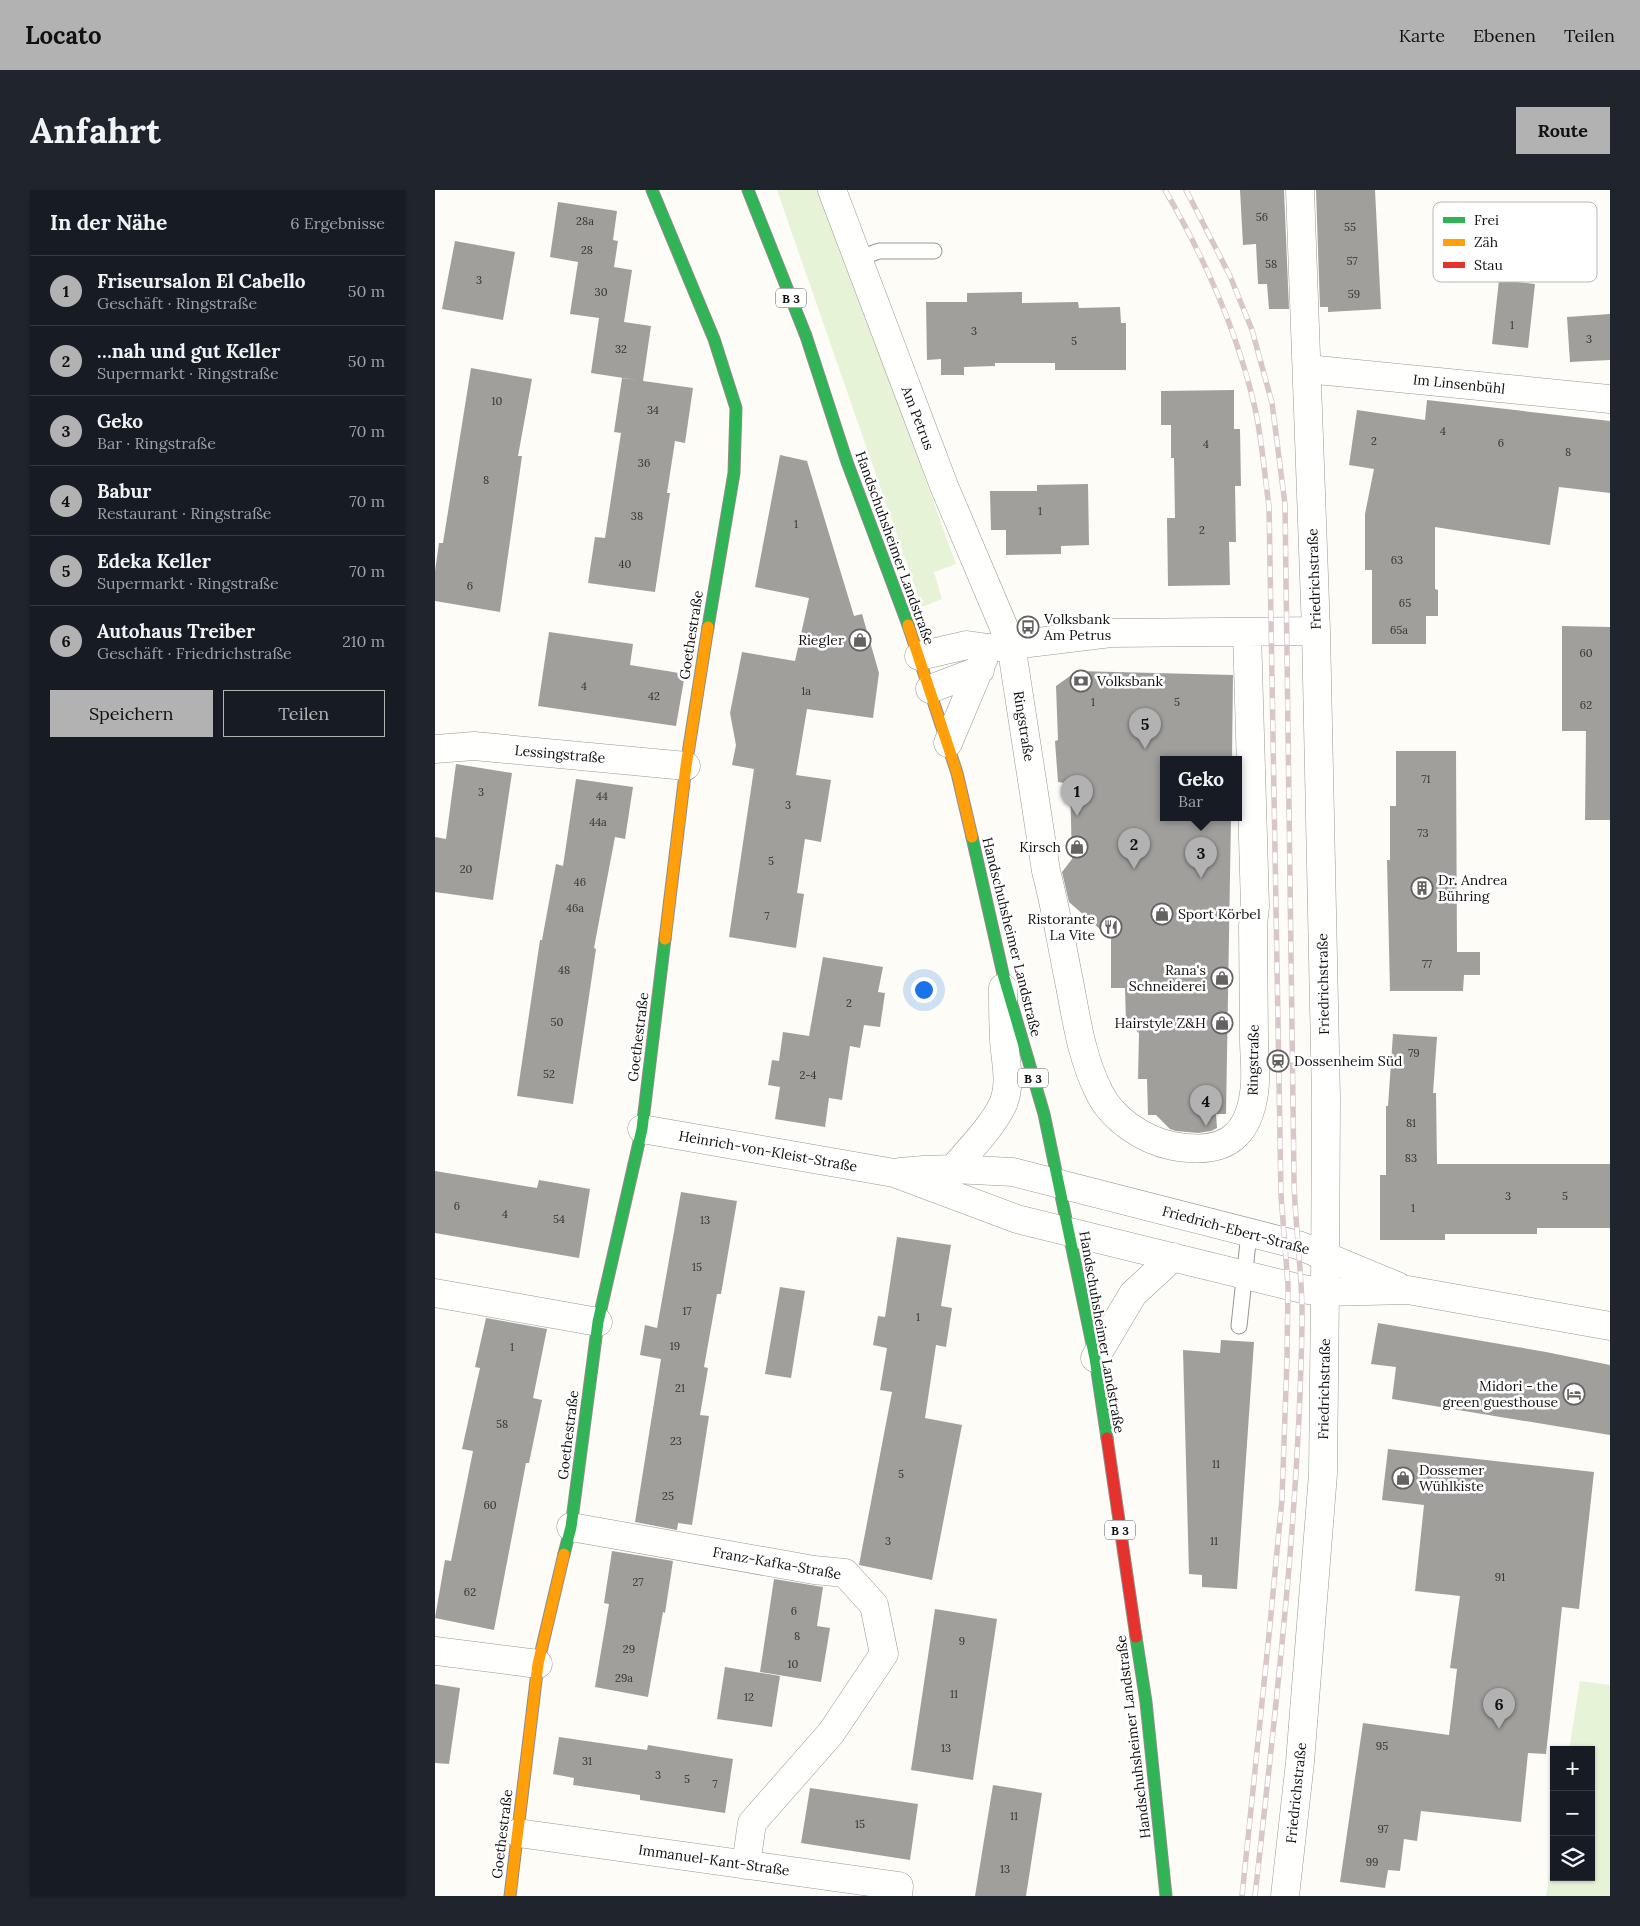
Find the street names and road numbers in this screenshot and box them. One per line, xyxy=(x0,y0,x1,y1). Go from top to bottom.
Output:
road number: B 3 xyxy=(776,289,806,308)
street label: Im Linsenbühl xyxy=(1412,370,1506,398)
street label: Am Petrus xyxy=(897,383,938,453)
street label: Handschuhsheimer Landstraße xyxy=(852,449,939,648)
street label: Friedrichstraße xyxy=(1303,528,1325,630)
street label: Goethestraße xyxy=(675,589,707,681)
street label: Ringstraße xyxy=(1010,689,1039,763)
street label: Lessingstraße xyxy=(514,741,607,767)
street label: Handschuhsheimer Landstraße xyxy=(978,835,1046,1039)
street label: Friedrichstraße xyxy=(1313,933,1333,1035)
street label: Goethestraße xyxy=(624,991,652,1083)
street label: Ringstraße xyxy=(1243,1024,1263,1096)
road number: B 3 xyxy=(1018,1068,1048,1088)
street label: Heinrich-von-Kleist-Straße xyxy=(677,1126,859,1176)
street label: Friedrich-Ebert-Straße xyxy=(1160,1202,1312,1258)
street label: Handschuhsheimer Landstraße xyxy=(1075,1230,1129,1435)
street label: Friedrichstraße xyxy=(1314,1338,1334,1440)
street label: Goethestraße xyxy=(554,1389,582,1481)
road number: B 3 xyxy=(1105,1520,1135,1540)
street label: Franz-Kafka-Straße xyxy=(711,1543,843,1583)
street label: Handschuhsheimer Landstraße xyxy=(1112,1634,1154,1840)
street label: Friedrichstraße xyxy=(1282,1741,1310,1844)
street label: Goethestraße xyxy=(488,1788,516,1880)
street label: Immanuel-Kant-Straße xyxy=(637,1840,791,1880)

